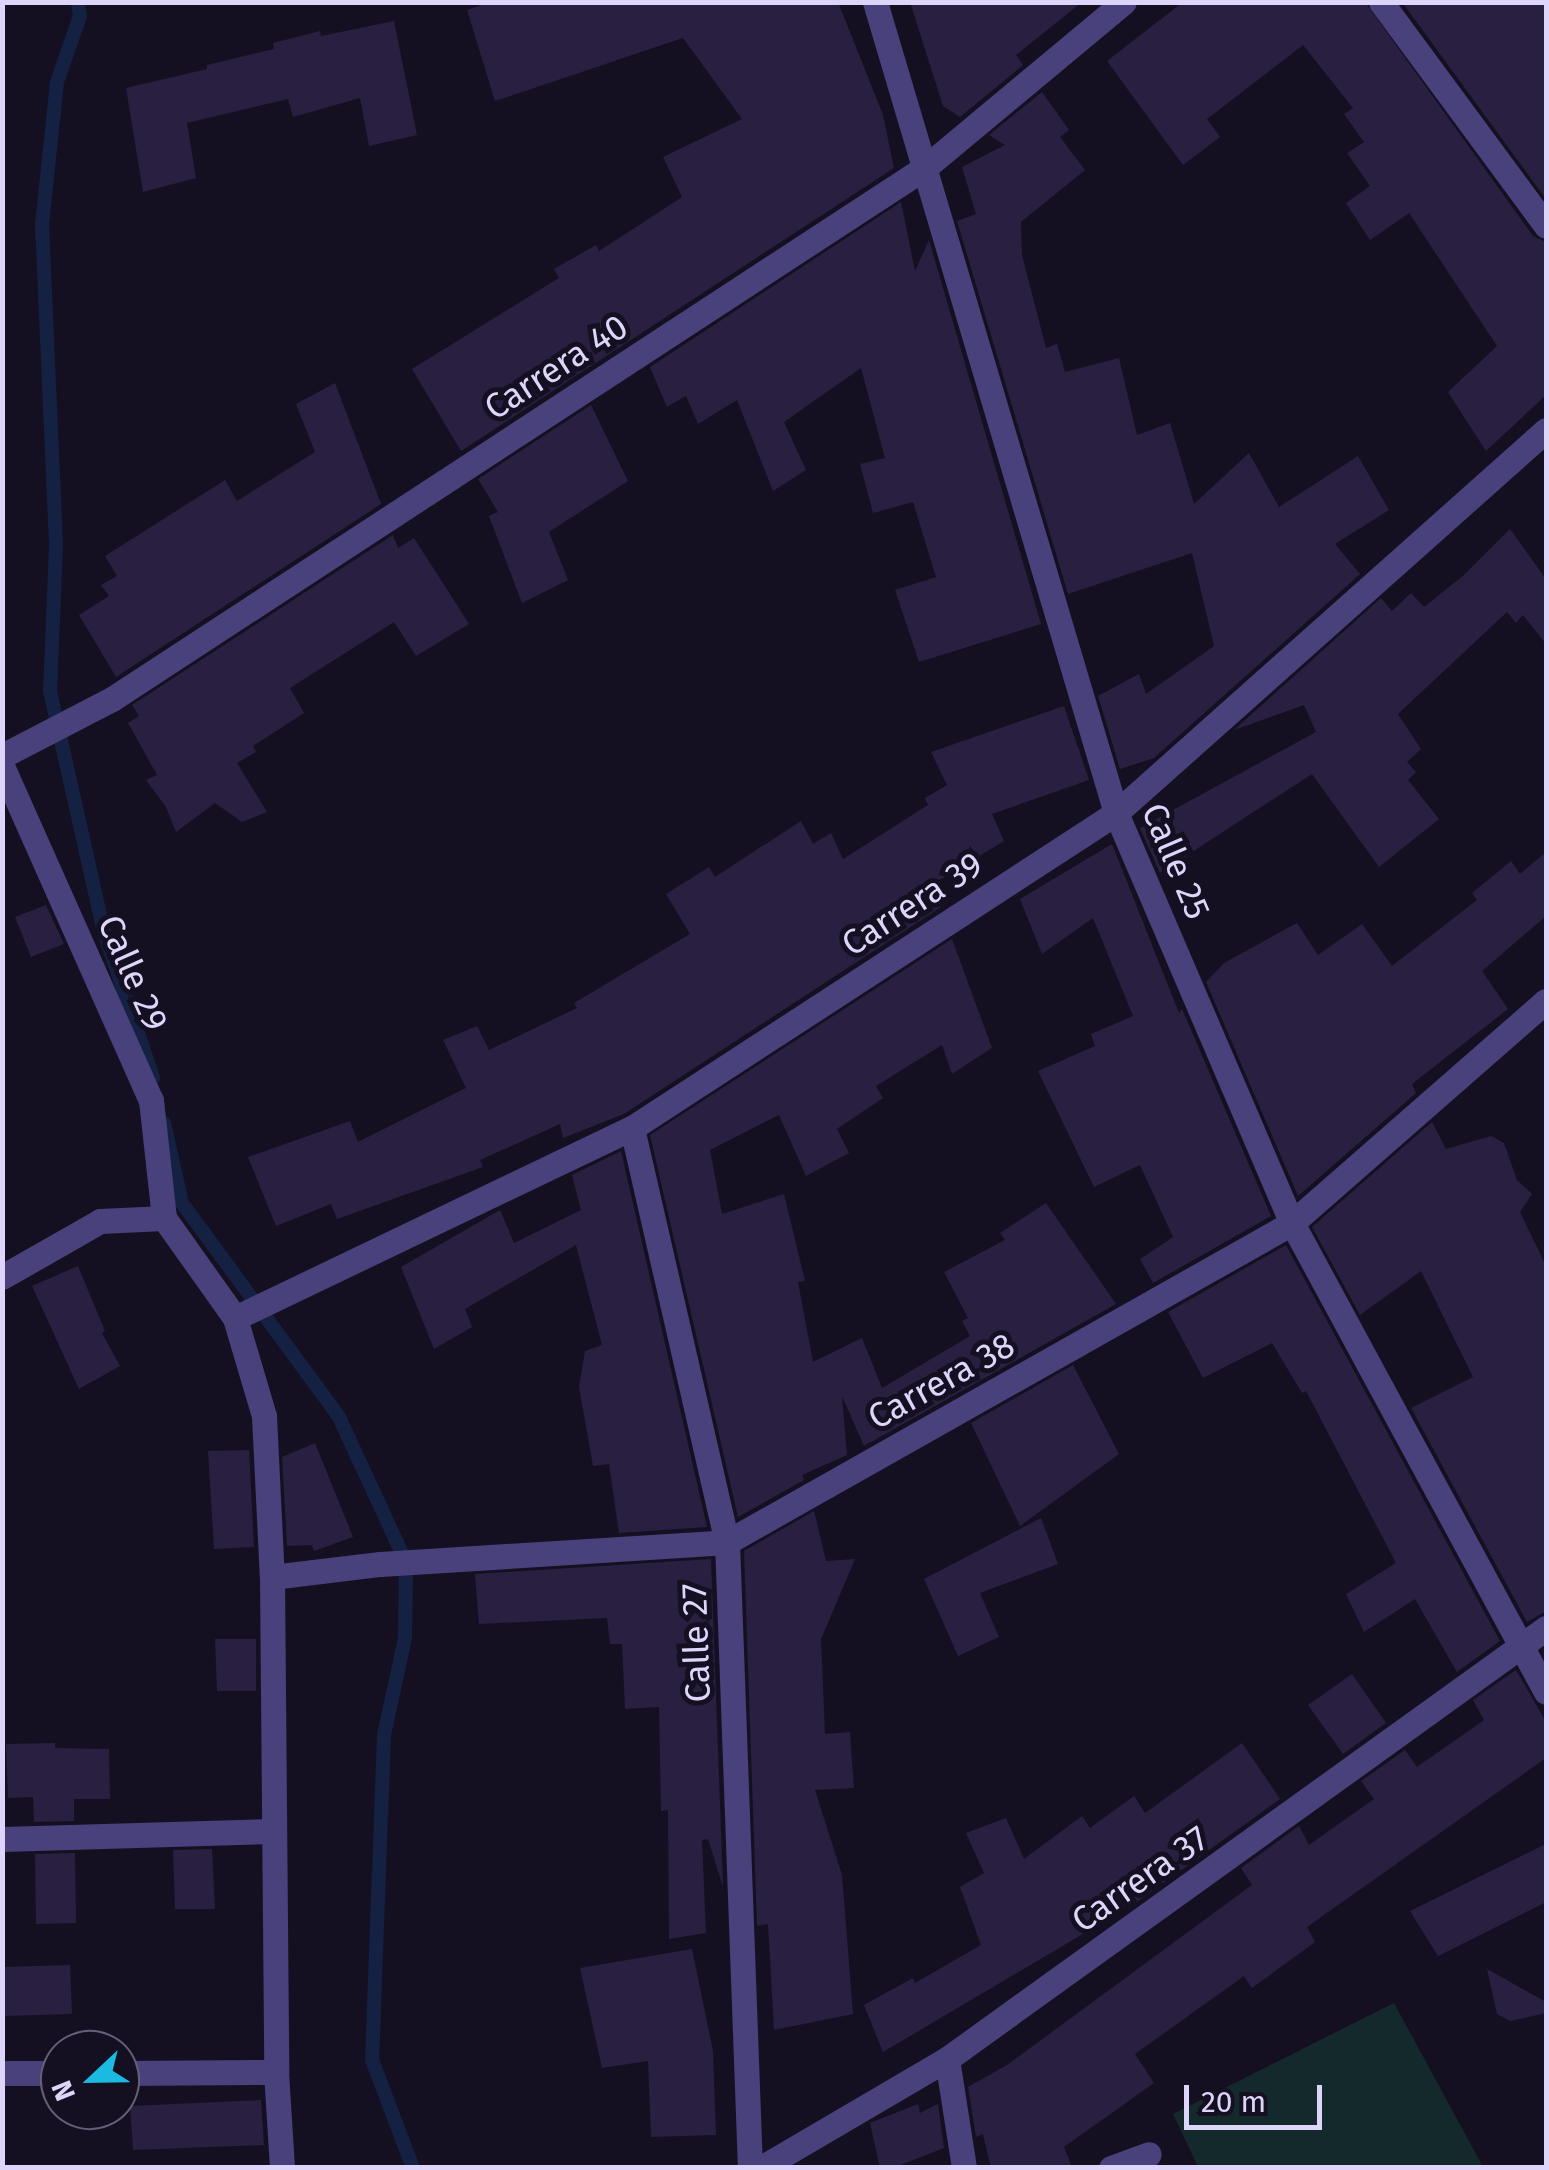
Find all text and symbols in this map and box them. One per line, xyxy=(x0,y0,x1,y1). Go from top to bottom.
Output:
street label: Carrera 40 xyxy=(477,305,635,429)
street label: Calle 25 xyxy=(1133,797,1219,925)
street label: Carrera 39 xyxy=(834,843,990,965)
street label: Calle 29 xyxy=(89,909,177,1037)
street label: Carrera 38 xyxy=(861,1324,1021,1438)
street label: Calle 27 xyxy=(673,1583,719,1703)
street label: Carrera 37 xyxy=(1064,1817,1216,1941)
north arrow xyxy=(40,2030,140,2130)
scale bar xyxy=(1189,2065,1326,2127)
text: N xyxy=(45,2076,82,2105)
text: 20 m xyxy=(1201,2084,1266,2120)

